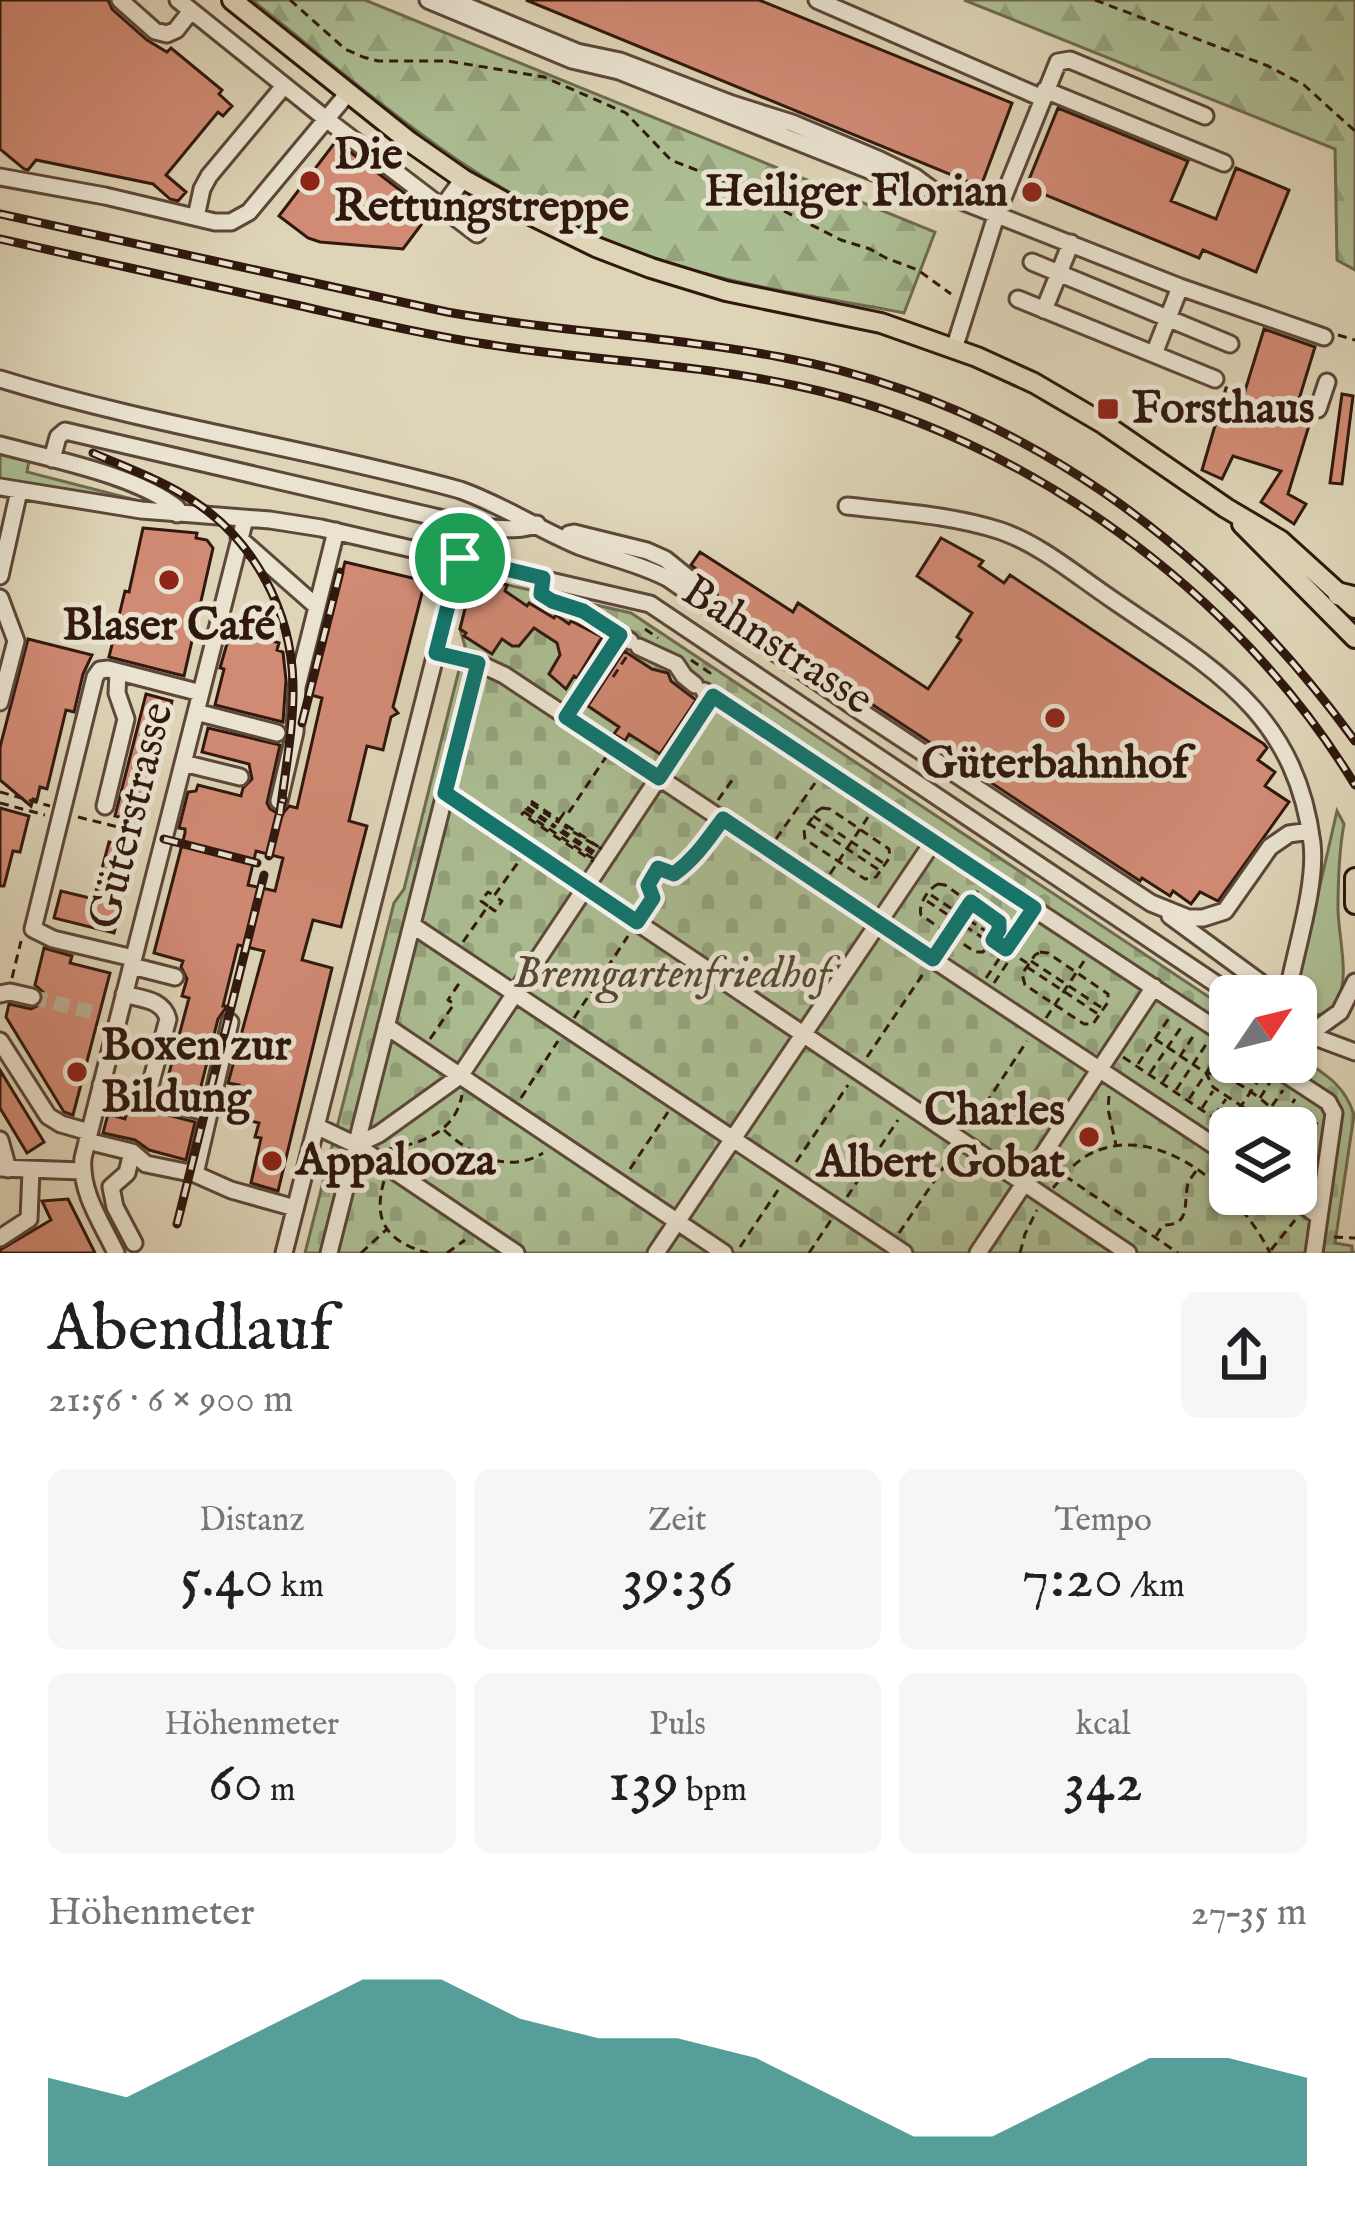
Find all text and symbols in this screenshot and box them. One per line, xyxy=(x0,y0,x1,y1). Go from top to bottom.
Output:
place label: Die Rettungstreppe xyxy=(334,127,630,236)
place label: Heiliger Florian xyxy=(705,164,1008,221)
marker: Die Rettungstreppe xyxy=(297,168,323,194)
marker: Heiliger Florian xyxy=(1019,179,1045,205)
place label: Forsthaus xyxy=(1132,381,1315,438)
marker: Forsthaus xyxy=(1095,396,1121,422)
pin xyxy=(409,507,511,609)
icon: arrive xyxy=(427,525,493,591)
street label: Bahnstrasse xyxy=(671,563,883,729)
marker: Blaser Café xyxy=(156,567,182,593)
place label: Blaser Café xyxy=(63,598,276,655)
street label: Güterstrasse xyxy=(76,697,188,935)
marker: Güterbahnhof xyxy=(1042,705,1068,731)
place label: Güterbahnhof xyxy=(921,736,1196,793)
park label: Bremgartenfriedhof xyxy=(513,946,840,1004)
north arrow xyxy=(1209,975,1317,1083)
map controls xyxy=(1209,975,1317,1215)
place label: Boxen zur Bildung xyxy=(101,1018,292,1127)
marker: Boxen zur Bildung xyxy=(64,1059,90,1085)
place label: Charles Albert Gobat xyxy=(815,1083,1066,1192)
button: layers xyxy=(1209,1107,1317,1215)
marker: Charles Albert Gobat xyxy=(1076,1124,1102,1150)
place label: Appalooza xyxy=(294,1133,497,1190)
marker: Appalooza xyxy=(259,1148,285,1174)
text: Abendlauf xyxy=(48,1289,333,1373)
button: share xyxy=(1181,1292,1307,1418)
text: 21:56 · 6 × 900 m xyxy=(48,1376,293,1425)
text: Distanz xyxy=(199,1500,305,1542)
text: Zeit xyxy=(648,1500,707,1542)
text: Tempo xyxy=(1054,1500,1152,1542)
text: 5.40 xyxy=(180,1542,274,1618)
text: 39:36 xyxy=(621,1542,734,1618)
text: 7:20 xyxy=(1022,1542,1123,1618)
text: km xyxy=(274,1566,324,1608)
text: /km xyxy=(1123,1566,1185,1608)
text: Höhenmeter xyxy=(164,1704,339,1746)
text: Puls xyxy=(649,1704,706,1746)
text: kcal xyxy=(1076,1704,1131,1746)
text: 60 xyxy=(208,1746,263,1822)
text: 139 xyxy=(608,1746,679,1822)
text: 342 xyxy=(1063,1746,1143,1822)
text: m xyxy=(263,1770,296,1812)
text: bpm xyxy=(679,1770,747,1812)
text: Höhenmeter xyxy=(48,1889,255,1938)
text: 27–35 m xyxy=(1191,1889,1307,1938)

